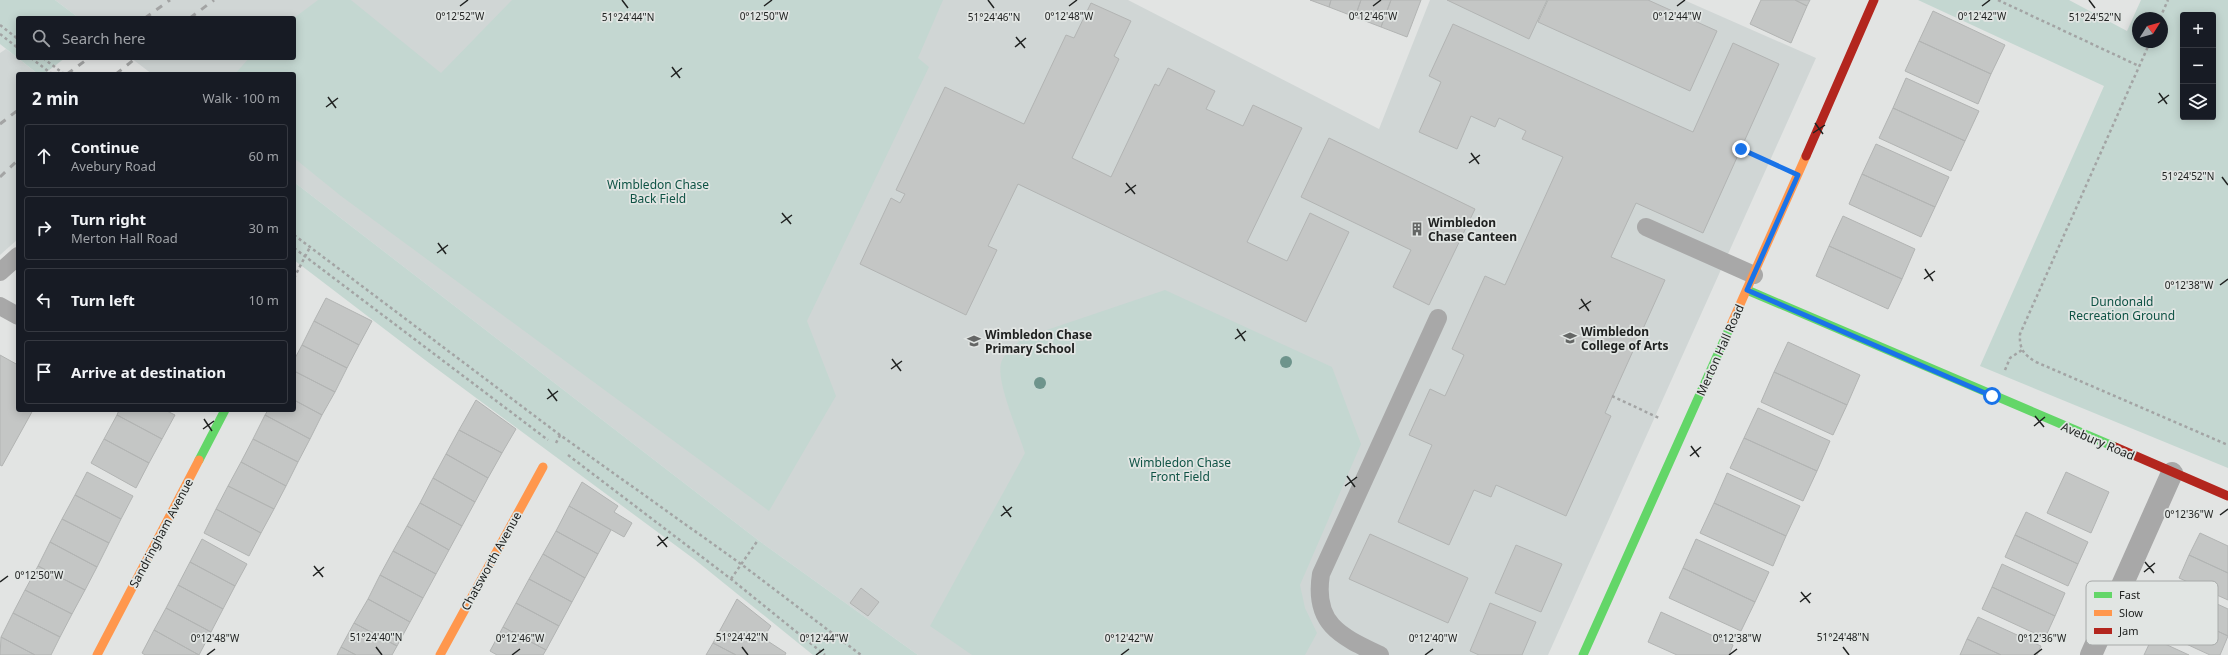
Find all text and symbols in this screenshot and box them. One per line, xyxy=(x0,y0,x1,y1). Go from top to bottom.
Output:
text: 0°12'52"W xyxy=(436,9,485,23)
text: 0°12'50"W xyxy=(740,9,789,23)
text: 0°12'48"W xyxy=(1045,9,1094,23)
text: 0°12'46"W xyxy=(1349,9,1398,23)
text: 0°12'44"W xyxy=(1653,9,1702,23)
text: 0°12'42"W xyxy=(1958,9,2007,23)
text: 51°24'44"N xyxy=(602,10,654,24)
text: 51°24'46"N xyxy=(968,10,1020,24)
text: 51°24'52"N xyxy=(2069,10,2121,24)
north arrow xyxy=(2132,12,2168,48)
map controls xyxy=(2180,12,2216,120)
button: + xyxy=(2180,12,2216,48)
search box xyxy=(16,16,296,60)
icon: search xyxy=(30,27,52,49)
text: Search here xyxy=(62,28,145,48)
button: − xyxy=(2180,48,2216,84)
button: layers xyxy=(2180,84,2216,120)
text: 2 min xyxy=(32,87,79,110)
text: Walk · 100 m xyxy=(202,89,280,107)
text: Continue xyxy=(71,137,139,157)
route end xyxy=(1732,140,1750,158)
icon: ahead xyxy=(33,145,55,167)
text: 60 m xyxy=(249,147,279,165)
text: Avebury Road xyxy=(71,157,156,175)
text: 51°24'52"N xyxy=(2162,169,2214,183)
park label: Wimbledon Chase Back Field xyxy=(607,176,709,207)
text: Turn right xyxy=(71,209,146,229)
place label: Wimbledon Chase Canteen xyxy=(1428,214,1517,245)
icon: right xyxy=(33,217,55,239)
text: 30 m xyxy=(249,219,279,237)
building icon: Wimbledon Chase Canteen xyxy=(1409,221,1425,237)
text: Merton Hall Road xyxy=(71,229,178,247)
text: 0°12'38"W xyxy=(2165,278,2214,292)
icon: left xyxy=(33,289,55,311)
text: Turn left xyxy=(71,290,135,310)
text: 10 m xyxy=(249,291,279,309)
park label: Dundonald Recreation Ground xyxy=(2069,293,2175,324)
street label: Merton Hall Road xyxy=(1692,302,1748,398)
place label: Wimbledon College of Arts xyxy=(1581,323,1669,354)
place label: Wimbledon Chase Primary School xyxy=(985,326,1092,357)
school or university icon: Wimbledon College of Arts xyxy=(1562,330,1578,346)
school or university icon: Wimbledon Chase Primary School xyxy=(966,333,982,349)
icon: arrive xyxy=(33,361,55,383)
text: Arrive at destination xyxy=(71,362,226,382)
route start xyxy=(1983,387,2001,405)
street label: Avebury Road xyxy=(2059,418,2137,464)
park label: Wimbledon Chase Front Field xyxy=(1129,454,1231,485)
street label: Sandringham Avenue xyxy=(125,475,197,591)
text: 0°12'36"W xyxy=(2165,507,2214,521)
street label: Chatsworth Avenue xyxy=(457,508,525,613)
text: 0°12'50"W xyxy=(15,568,64,582)
legend xyxy=(2086,581,2218,645)
text: Fast xyxy=(2119,587,2140,602)
text: Slow xyxy=(2119,605,2143,620)
text: Jam xyxy=(2118,623,2138,638)
text: 51°24'40"N xyxy=(350,630,402,644)
text: 51°24'42"N xyxy=(716,630,768,644)
text: 51°24'48"N xyxy=(1817,630,1869,644)
text: 0°12'48"W xyxy=(191,631,240,645)
text: 0°12'46"W xyxy=(496,631,545,645)
text: 0°12'44"W xyxy=(800,631,849,645)
text: 0°12'42"W xyxy=(1105,631,1154,645)
text: 0°12'40"W xyxy=(1409,631,1458,645)
text: 0°12'38"W xyxy=(1713,631,1762,645)
text: 0°12'36"W xyxy=(2018,631,2067,645)

